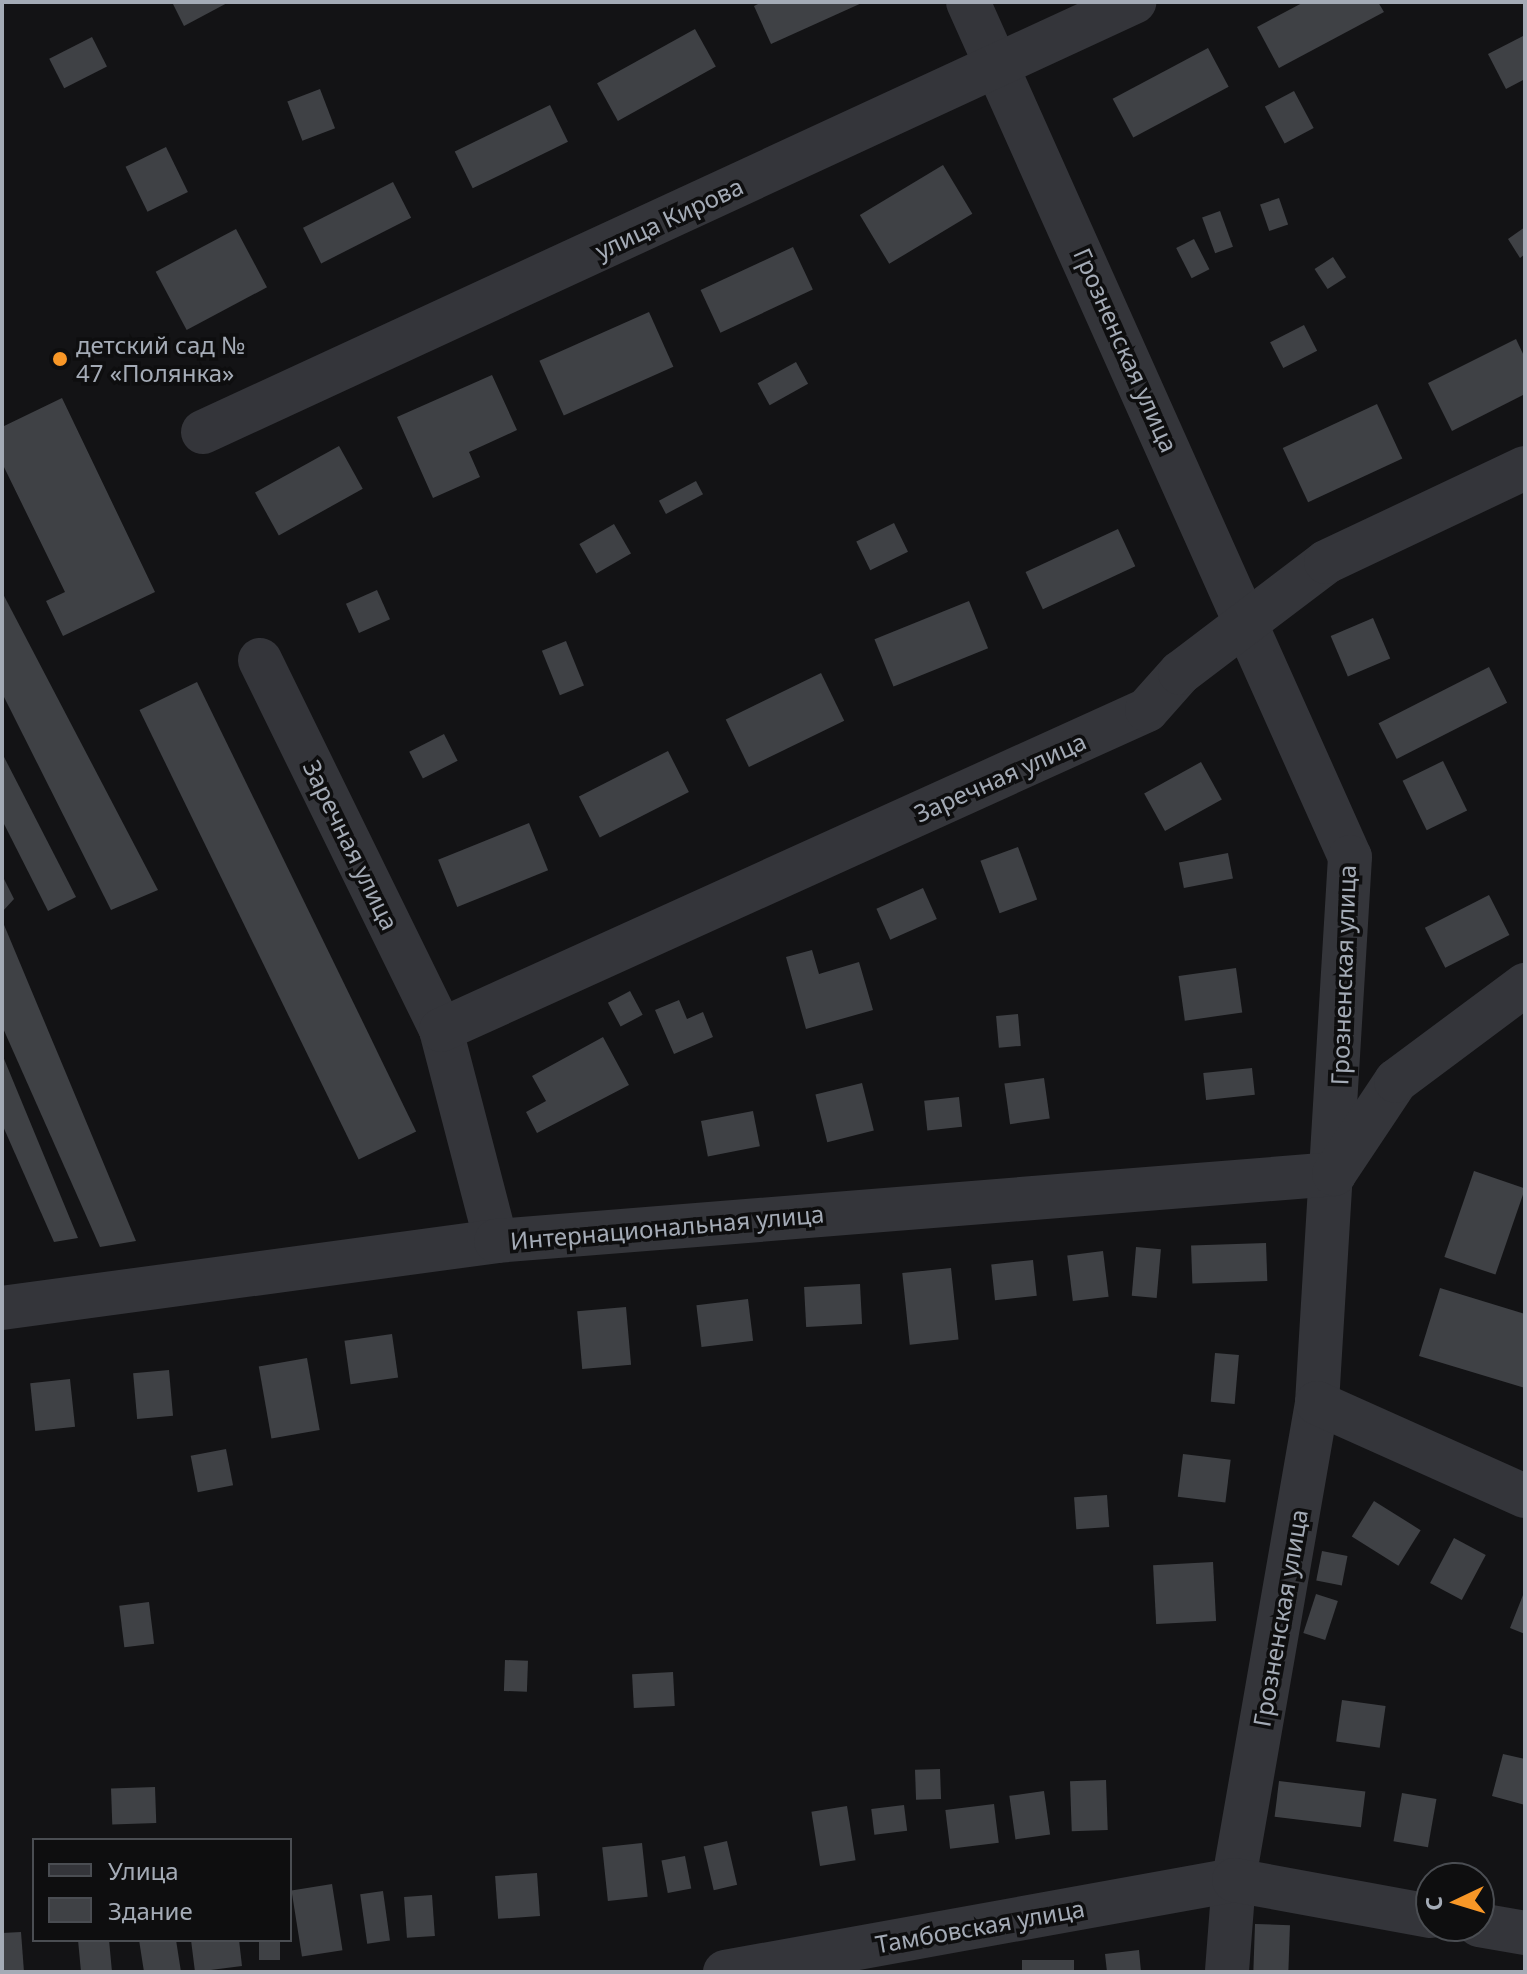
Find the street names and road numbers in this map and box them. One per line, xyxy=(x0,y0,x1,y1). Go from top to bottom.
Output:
street label: улица Кирова xyxy=(590,171,748,265)
street label: Грозненская улица xyxy=(1068,244,1184,456)
street label: Заречная улица xyxy=(910,726,1090,828)
street label: Заречная улица xyxy=(297,755,405,935)
street label: Грозненская улица xyxy=(1325,864,1361,1086)
street label: Интернациональная улица xyxy=(509,1199,825,1255)
street label: Грозненская улица xyxy=(1247,1507,1313,1729)
street label: Тамбовская улица xyxy=(873,1893,1087,1959)

